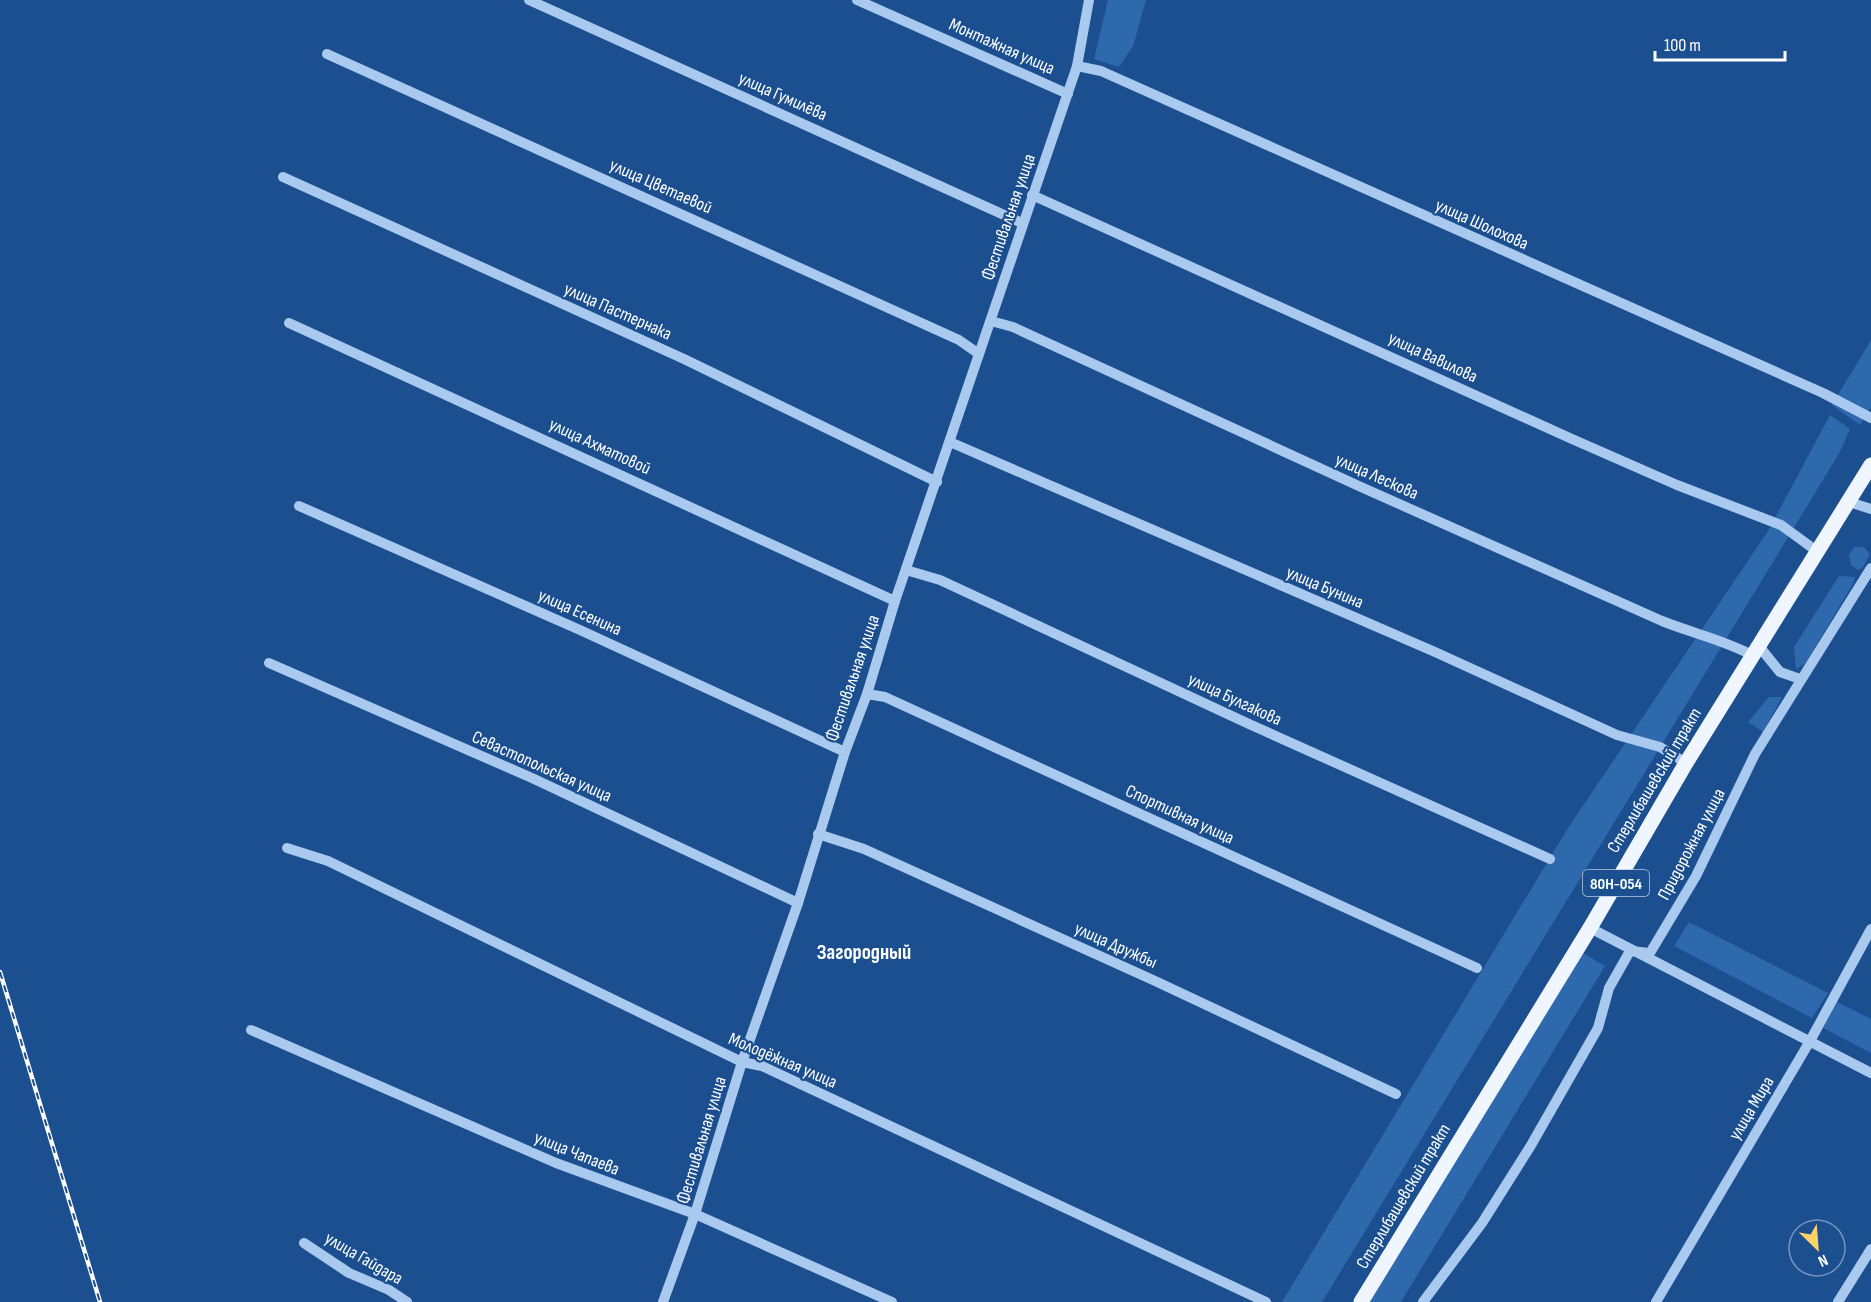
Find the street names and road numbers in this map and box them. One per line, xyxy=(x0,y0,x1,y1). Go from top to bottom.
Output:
street label: Монтажная улица xyxy=(946,14,1058,79)
street label: улица Гумилёва xyxy=(735,68,830,125)
street label: Фестивальная улица xyxy=(977,151,1040,283)
street label: улица Цветаевой xyxy=(606,154,715,218)
street label: улица Шолохова xyxy=(1432,195,1532,254)
street label: улица Пастернака xyxy=(561,278,675,345)
street label: улица Вавилова xyxy=(1385,328,1481,387)
street label: улица Ахматовой xyxy=(546,414,654,479)
street label: улица Лескова xyxy=(1332,449,1422,504)
street label: улица Бунина xyxy=(1283,562,1367,613)
street label: улица Есенина xyxy=(535,585,625,640)
street label: Фестивальная улица xyxy=(821,612,884,744)
street label: улица Булгакова xyxy=(1185,669,1285,730)
street label: Стерлибашевский тракт xyxy=(1603,704,1706,857)
street label: Севастопольская улица xyxy=(469,726,615,807)
street label: Спортивная улица xyxy=(1122,780,1237,849)
street label: Придорожная улица xyxy=(1653,785,1730,904)
road number: 80Н-054 xyxy=(1583,870,1649,896)
street label: улица Дружбы xyxy=(1071,918,1160,973)
street label: Молодёжная улица xyxy=(725,1028,840,1093)
street label: улица Мира xyxy=(1724,1073,1779,1144)
street label: Фестивальная улица xyxy=(672,1074,731,1206)
street label: Стерлибашевский тракт xyxy=(1352,1120,1455,1273)
street label: улица Чапаева xyxy=(531,1127,623,1180)
street label: улица Гайдара xyxy=(321,1228,407,1289)

